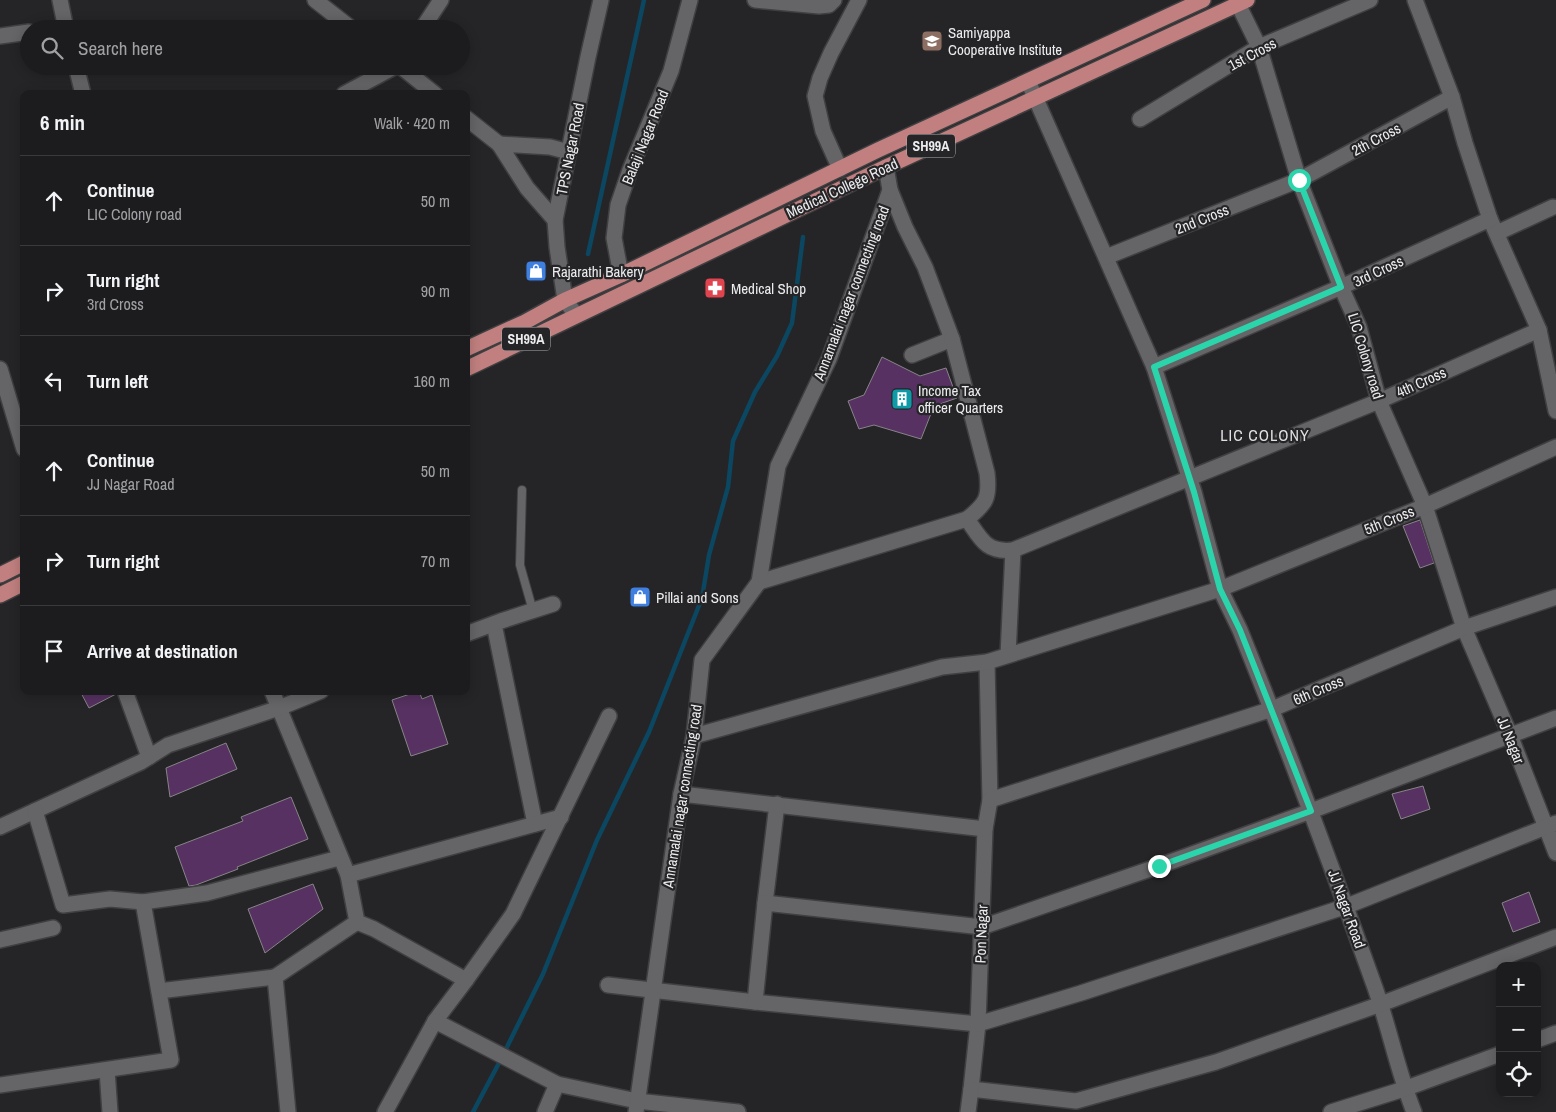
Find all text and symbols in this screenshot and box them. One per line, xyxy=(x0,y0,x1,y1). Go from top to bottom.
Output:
search box xyxy=(20,20,470,75)
place label: Samiyappa Cooperative Institute xyxy=(948,22,1062,60)
school or university icon: Samiyappa Cooperative Institute xyxy=(920,29,944,53)
street label: 1st Cross xyxy=(1224,33,1280,75)
icon: search xyxy=(38,34,66,62)
text: Search here xyxy=(78,35,163,61)
street label: Balaji Nagar Road xyxy=(616,86,674,188)
street label: TPS Nagar Road xyxy=(551,101,589,197)
text: 6 min xyxy=(40,108,85,137)
text: Walk · 420 m xyxy=(374,112,450,134)
street label: 2th Cross xyxy=(1348,117,1404,161)
road number: SH99A xyxy=(907,134,955,158)
street label: Medical College Road xyxy=(783,153,901,223)
route start xyxy=(1288,169,1311,192)
text: Continue xyxy=(87,177,155,203)
icon: ahead xyxy=(40,187,68,215)
text: 50 m xyxy=(421,190,450,212)
street label: 2nd Cross xyxy=(1172,199,1232,239)
text: LIC Colony road xyxy=(87,203,182,225)
street label: Annamalai nagar connecting road xyxy=(808,203,894,384)
street label: 3rd Cross xyxy=(1349,250,1407,292)
shop icon: Rajarathi Bakery xyxy=(524,259,548,283)
place label: Rajarathi Bakery xyxy=(552,261,644,282)
text: Turn right xyxy=(87,267,159,293)
pharmacy icon: Medical Shop xyxy=(703,276,727,300)
icon: right xyxy=(40,277,68,305)
place label: Medical Shop xyxy=(731,278,806,299)
text: 90 m xyxy=(421,280,450,302)
text: 3rd Cross xyxy=(87,293,144,315)
street label: LIC Colony road xyxy=(1343,310,1389,402)
road number: SH99A xyxy=(502,328,550,350)
street label: 4th Cross xyxy=(1393,362,1449,402)
icon: left xyxy=(40,367,68,395)
text: Turn left xyxy=(87,368,148,394)
text: 160 m xyxy=(414,370,450,392)
place label: Income Tax officer Quarters xyxy=(918,380,1003,418)
building icon: Income Tax officer Quarters xyxy=(890,387,914,411)
district label: LIC COLONY xyxy=(1220,424,1310,446)
text: Continue xyxy=(87,447,155,473)
icon: ahead xyxy=(40,457,68,485)
text: 50 m xyxy=(421,460,450,482)
text: JJ Nagar Road xyxy=(87,473,175,495)
street label: 5th Cross xyxy=(1361,500,1417,540)
icon: right xyxy=(40,547,68,575)
text: Turn right xyxy=(87,548,159,574)
text: 70 m xyxy=(421,550,450,572)
shop icon: Pillai and Sons xyxy=(628,585,652,609)
place label: Pillai and Sons xyxy=(656,587,739,608)
icon: arrive xyxy=(40,637,68,665)
text: Arrive at destination xyxy=(87,638,238,664)
street label: 6th Cross xyxy=(1290,670,1346,710)
street label: Annamalai nagar connecting road xyxy=(657,703,707,890)
street label: JJ Nagar xyxy=(1492,713,1530,767)
route end xyxy=(1148,855,1171,878)
street label: JJ Nagar Road xyxy=(1323,867,1371,951)
street label: Pon Nagar xyxy=(969,904,993,964)
map controls xyxy=(1496,962,1541,1097)
button: + xyxy=(1496,962,1541,1007)
button: − xyxy=(1496,1007,1541,1052)
button: locate xyxy=(1496,1052,1541,1097)

